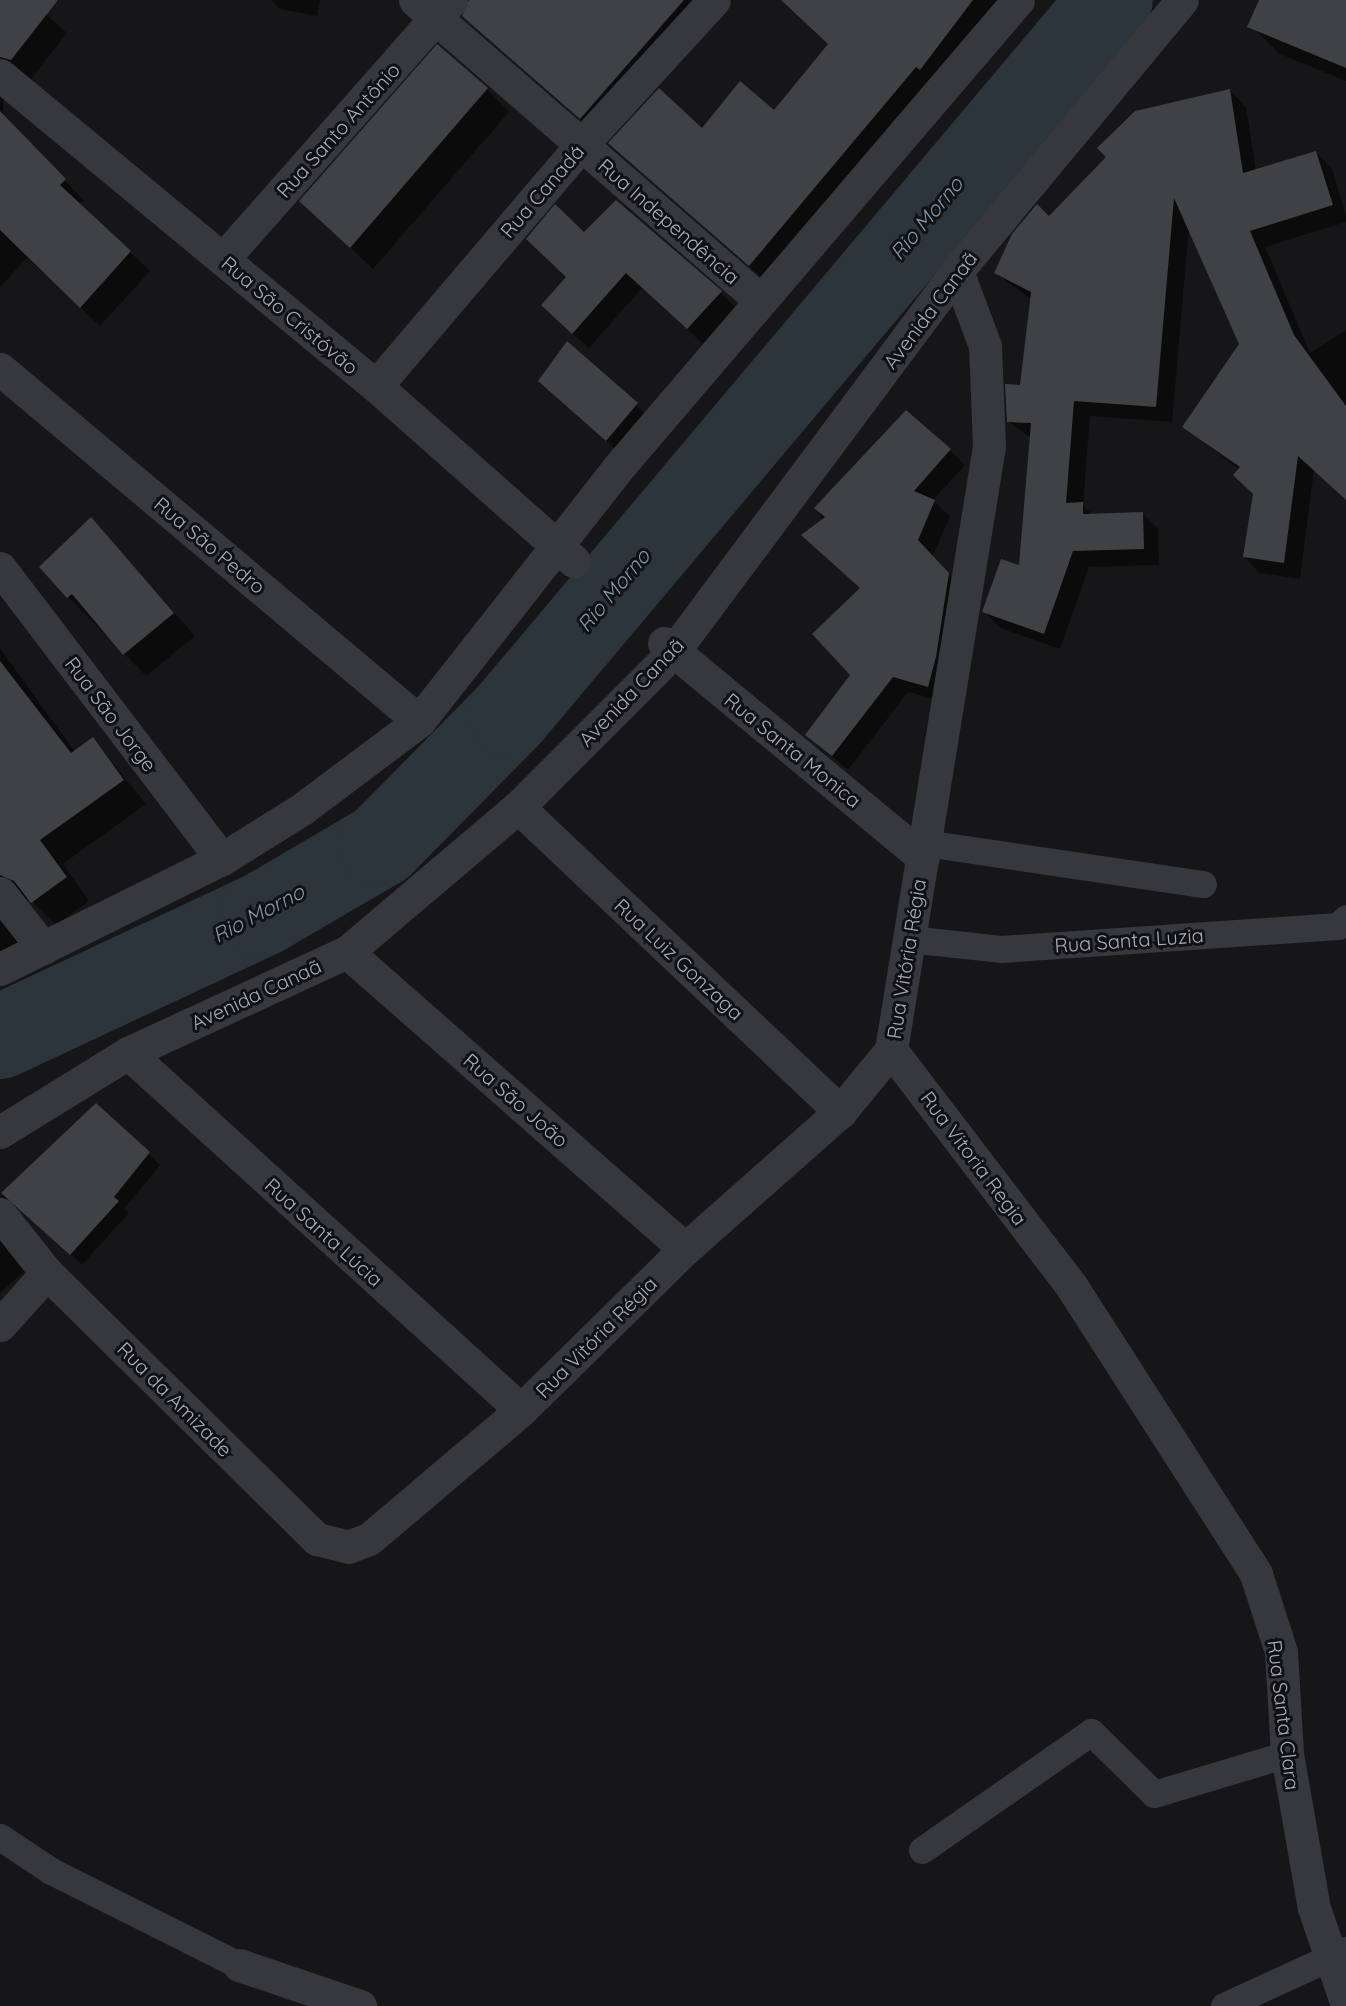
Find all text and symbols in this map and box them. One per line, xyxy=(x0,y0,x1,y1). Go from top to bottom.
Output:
street label: Rua Santo Antônio xyxy=(271,58,405,202)
street label: Rua Canadá xyxy=(495,140,589,242)
street label: Rua Independência xyxy=(594,153,744,289)
water label: Rio Morno xyxy=(884,172,968,264)
street label: Avenida Canaã xyxy=(878,247,982,373)
street label: Rua São Cristóvão xyxy=(217,251,363,379)
street label: Rua São Pedro xyxy=(150,492,270,598)
water label: Rio Morno xyxy=(571,544,655,636)
street label: Avenida Canaã xyxy=(573,633,689,751)
street label: Rua São Jorge xyxy=(60,652,162,776)
street label: Rua Santa Monica xyxy=(720,688,866,812)
street label: Rua Vitória Régia xyxy=(882,877,930,1041)
water label: Rio Morno xyxy=(208,878,308,948)
street label: Rua Luiz Gonzaga xyxy=(610,893,748,1025)
street label: Rua Santa Luzia xyxy=(1054,923,1204,957)
street label: Avenida Canaã xyxy=(187,953,325,1035)
street label: Rua São João xyxy=(459,1048,573,1152)
street label: Rua Vitoria Regia xyxy=(916,1086,1032,1230)
street label: Rua Santa Lúcia xyxy=(260,1173,388,1291)
street label: Rua Vitória Régia xyxy=(530,1271,662,1403)
street label: Rua da Amizade xyxy=(113,1337,237,1461)
street label: Rua Santa Clara xyxy=(1263,1639,1305,1791)

